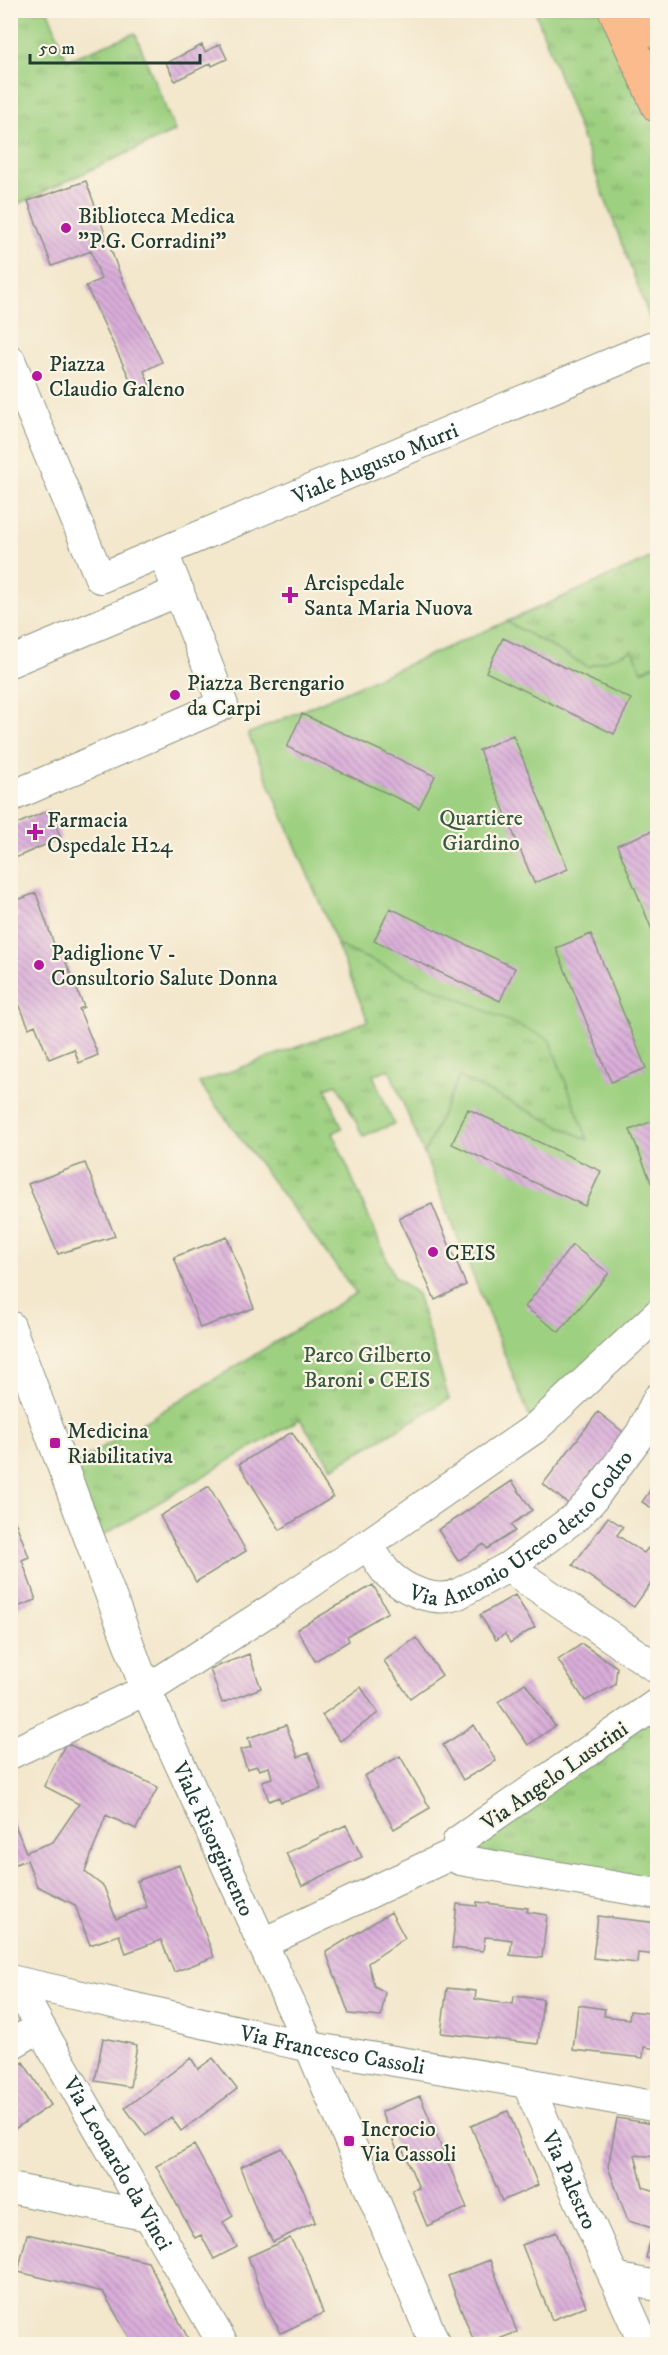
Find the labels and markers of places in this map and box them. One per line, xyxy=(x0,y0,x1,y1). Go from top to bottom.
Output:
place label: Biblioteca Medica "P.G. Corradini" xyxy=(78,203,235,255)
marker: Biblioteca Medica "P.G. Corradini" xyxy=(59,221,73,235)
place label: Piazza Claudio Galeno xyxy=(49,351,185,403)
marker: Piazza Claudio Galeno xyxy=(30,369,44,383)
place label: Arcispedale Santa Maria Nuova xyxy=(304,570,473,622)
marker: Arcispedale Santa Maria Nuova xyxy=(281,586,299,604)
place label: Piazza Berengario da Carpi xyxy=(187,670,344,722)
marker: Piazza Berengario da Carpi xyxy=(168,688,182,702)
place label: Farmacia Ospedale H24 xyxy=(47,807,174,859)
marker: Farmacia Ospedale H24 xyxy=(28,825,42,839)
place label: Padiglione V - Consultorio Salute Donna xyxy=(51,940,278,992)
marker: Padiglione V - Consultorio Salute Donna xyxy=(32,958,46,972)
place label: CEIS xyxy=(445,1240,496,1267)
marker: CEIS xyxy=(426,1245,440,1259)
place label: Medicina Riabilitativa xyxy=(67,1418,174,1470)
marker: Medicina Riabilitativa xyxy=(48,1436,62,1450)
place label: Incrocio Via Cassoli xyxy=(360,2116,456,2168)
marker: Incrocio Via Cassoli xyxy=(342,2134,356,2148)

